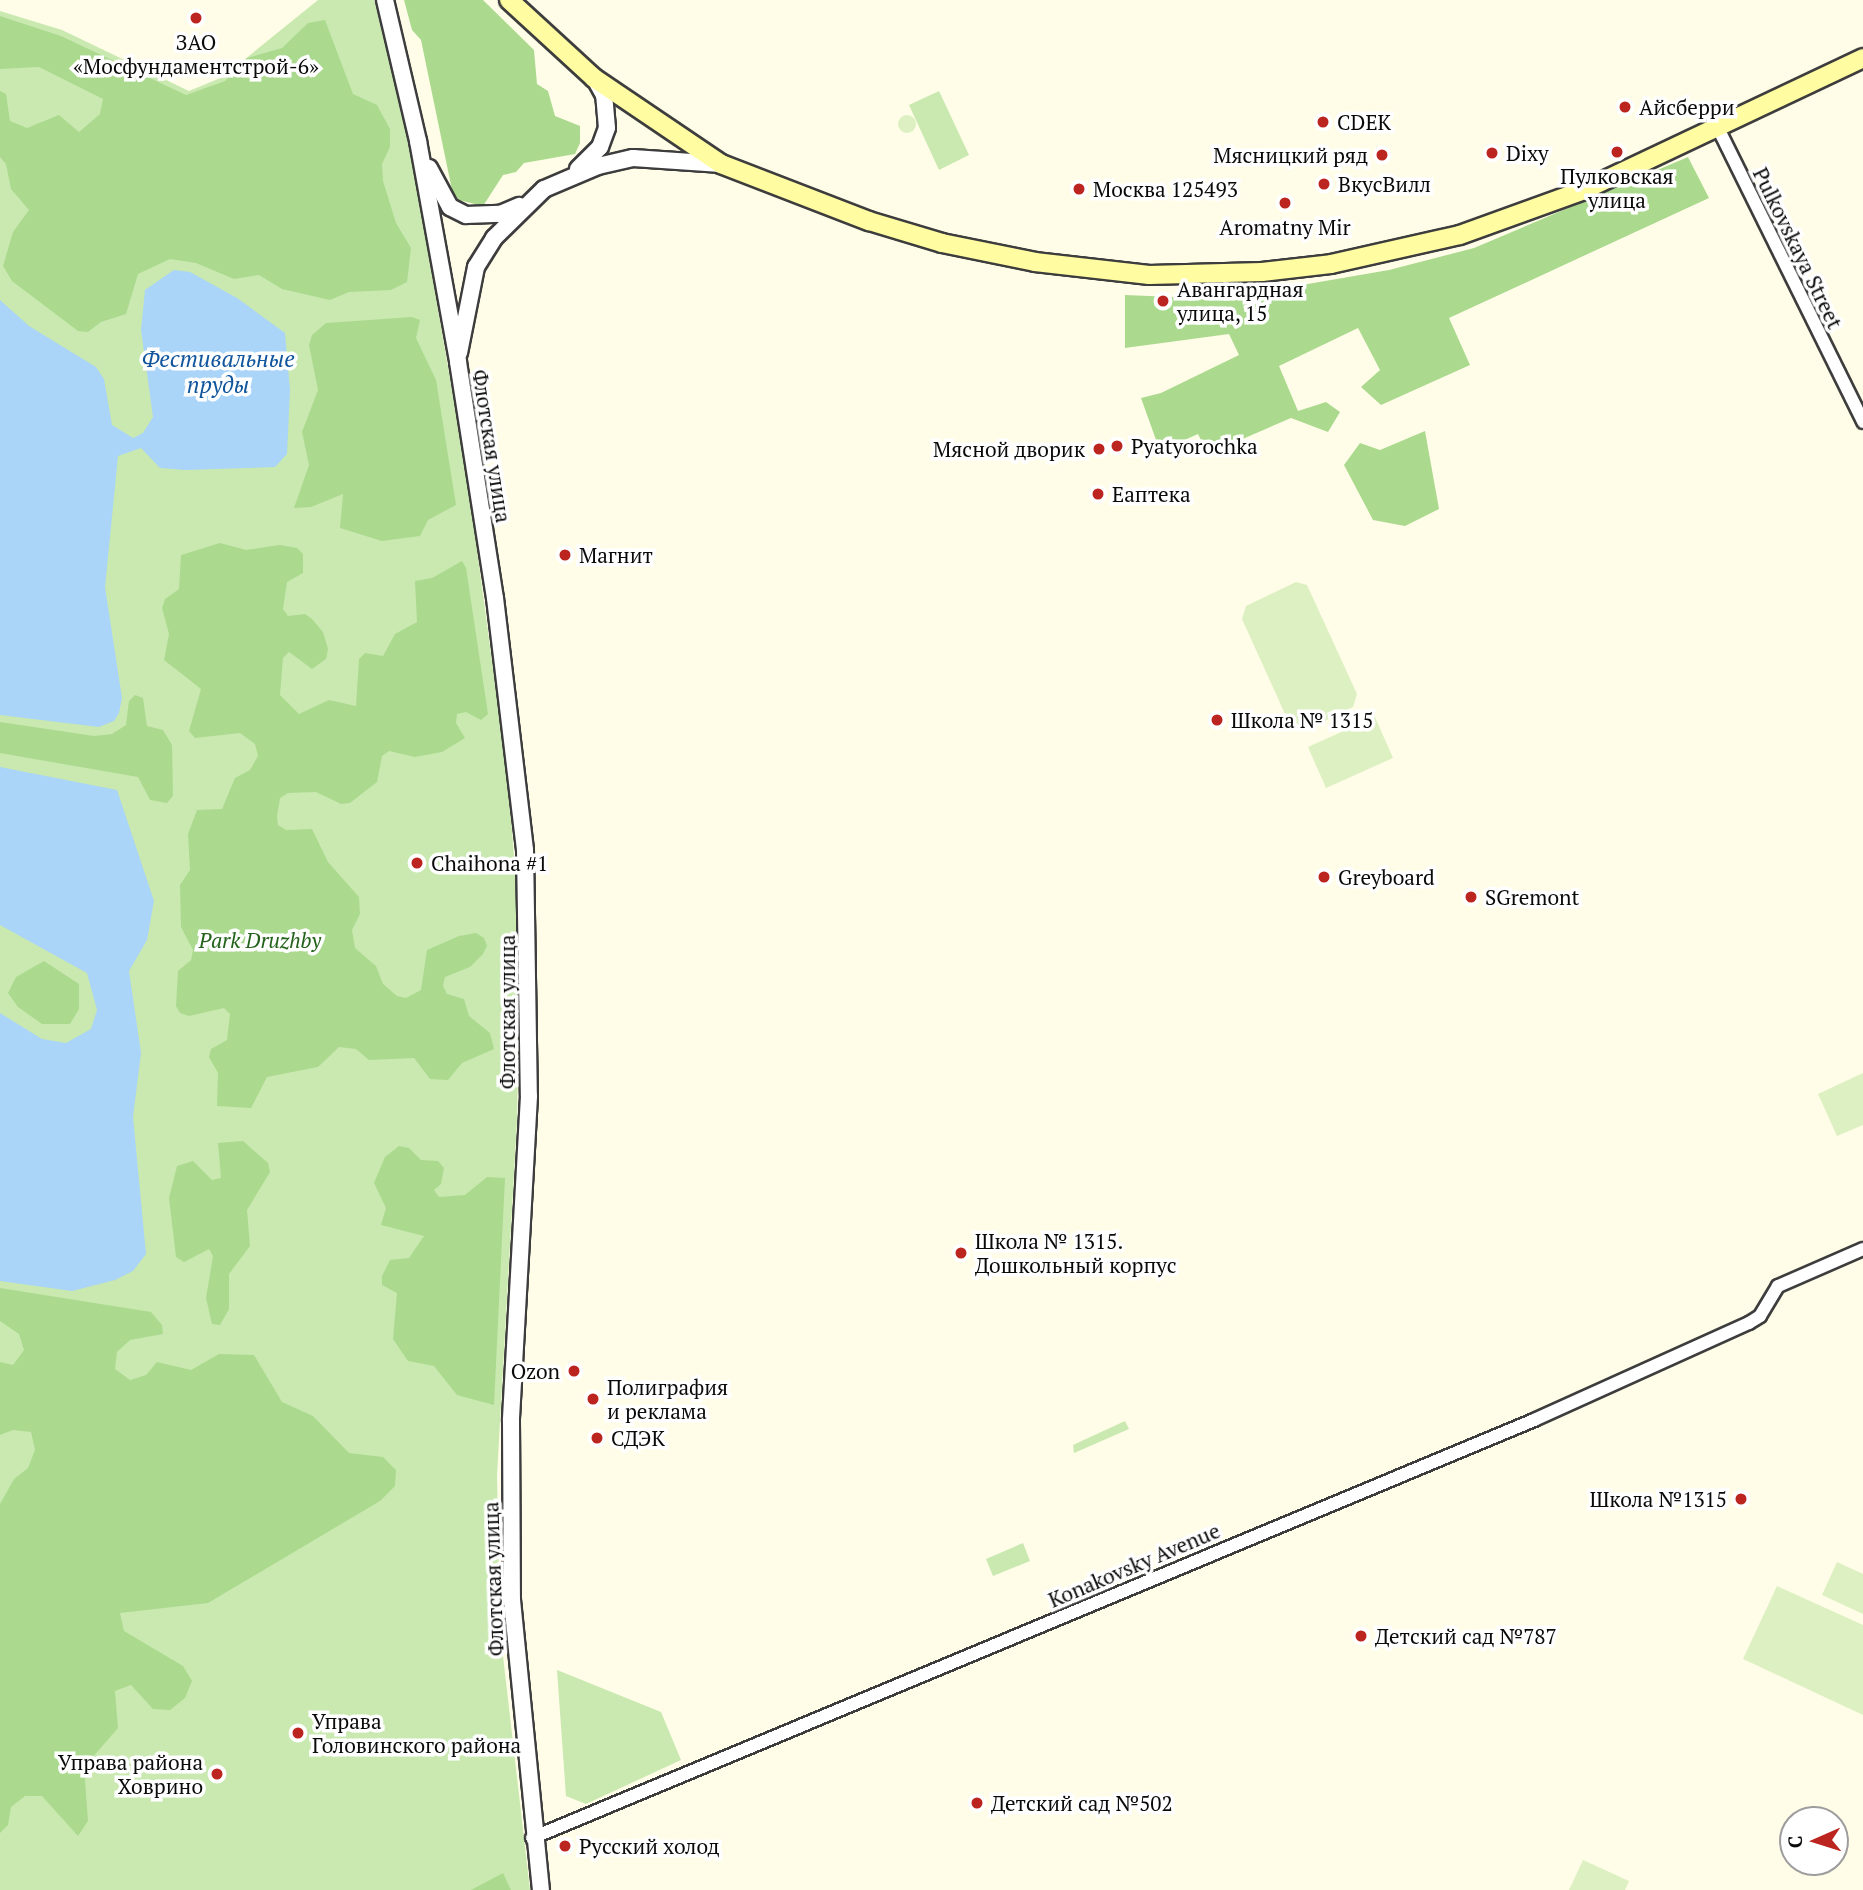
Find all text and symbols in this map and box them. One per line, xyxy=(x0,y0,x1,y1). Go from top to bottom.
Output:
marker: ЗАО «Мосфундаментстрой-6» xyxy=(188,10,204,26)
place label: ЗАО «Мосфундаментстрой-6» xyxy=(73,29,319,79)
place label: Айсберри xyxy=(1639,94,1735,120)
marker: Айсберри xyxy=(1617,99,1633,115)
place label: CDEK xyxy=(1337,109,1391,135)
marker: CDEK xyxy=(1315,114,1331,130)
place label: Dixy xyxy=(1506,140,1549,166)
place label: Мясницкий ряд xyxy=(1213,142,1368,168)
marker: Пулковская улица xyxy=(1609,144,1625,160)
marker: Dixy xyxy=(1484,145,1500,161)
marker: Мясницкий ряд xyxy=(1374,147,1390,163)
place label: Пулковская улица xyxy=(1560,163,1674,213)
street label: Pulkovskaya Street xyxy=(1748,163,1848,333)
place label: ВкусВилл xyxy=(1338,171,1431,197)
place label: Москва 125493 xyxy=(1093,176,1238,202)
marker: ВкусВилл xyxy=(1316,176,1332,192)
marker: Москва 125493 xyxy=(1071,181,1087,197)
marker: Aromatny Mir xyxy=(1277,195,1293,211)
place label: Aromatny Mir xyxy=(1219,214,1351,240)
place label: Авангардная улица, 15 xyxy=(1177,276,1304,326)
marker: Авангардная улица, 15 xyxy=(1155,293,1171,309)
water label: Фестивальные пруды xyxy=(141,345,295,399)
street label: Флотская улица xyxy=(467,368,517,524)
place label: Pyatyorochka xyxy=(1131,433,1258,459)
place label: Мясной дворик xyxy=(933,436,1085,462)
marker: Pyatyorochka xyxy=(1109,438,1125,454)
marker: Мясной дворик xyxy=(1091,441,1107,457)
place label: Еаптека xyxy=(1112,481,1191,507)
marker: Еаптека xyxy=(1090,486,1106,502)
place label: Магнит xyxy=(579,542,653,568)
marker: Магнит xyxy=(557,547,573,563)
place label: Школа № 1315 xyxy=(1231,707,1373,733)
marker: Школа № 1315 xyxy=(1209,712,1225,728)
place label: Chaihona #1 xyxy=(431,850,548,876)
marker: Chaihona #1 xyxy=(409,855,425,871)
place label: Greyboard xyxy=(1338,864,1435,890)
marker: Greyboard xyxy=(1316,869,1332,885)
place label: SGremont xyxy=(1485,884,1579,910)
marker: SGremont xyxy=(1463,889,1479,905)
park label: Park Druzhby xyxy=(199,927,321,953)
street label: Флотская улица xyxy=(494,935,520,1089)
place label: Школа № 1315. Дошкольный корпус xyxy=(975,1228,1176,1278)
marker: Школа № 1315. Дошкольный корпус xyxy=(953,1245,969,1261)
place label: Ozon xyxy=(511,1358,560,1384)
marker: Ozon xyxy=(566,1363,582,1379)
place label: Полиграфия и реклама xyxy=(607,1374,728,1424)
marker: Полиграфия и реклама xyxy=(585,1391,601,1407)
place label: СДЭК xyxy=(611,1425,665,1451)
marker: СДЭК xyxy=(589,1430,605,1446)
place label: Школа №1315 xyxy=(1590,1486,1727,1512)
marker: Школа №1315 xyxy=(1733,1491,1749,1507)
street label: Флотская улица xyxy=(478,1501,508,1657)
street label: Konakovsky Avenue xyxy=(1044,1517,1224,1613)
place label: Детский сад №787 xyxy=(1375,1623,1557,1649)
marker: Детский сад №787 xyxy=(1353,1628,1369,1644)
place label: Управа Головинского района xyxy=(312,1708,521,1758)
marker: Управа Головинского района xyxy=(290,1725,306,1741)
place label: Управа района Ховрино xyxy=(58,1749,203,1799)
marker: Управа района Ховрино xyxy=(209,1766,225,1782)
place label: Детский сад №502 xyxy=(991,1790,1173,1816)
marker: Детский сад №502 xyxy=(969,1795,985,1811)
north arrow xyxy=(1779,1806,1849,1876)
place label: Русский холод xyxy=(579,1833,720,1859)
text: С xyxy=(1782,1835,1807,1849)
marker: Русский холод xyxy=(557,1838,573,1854)

